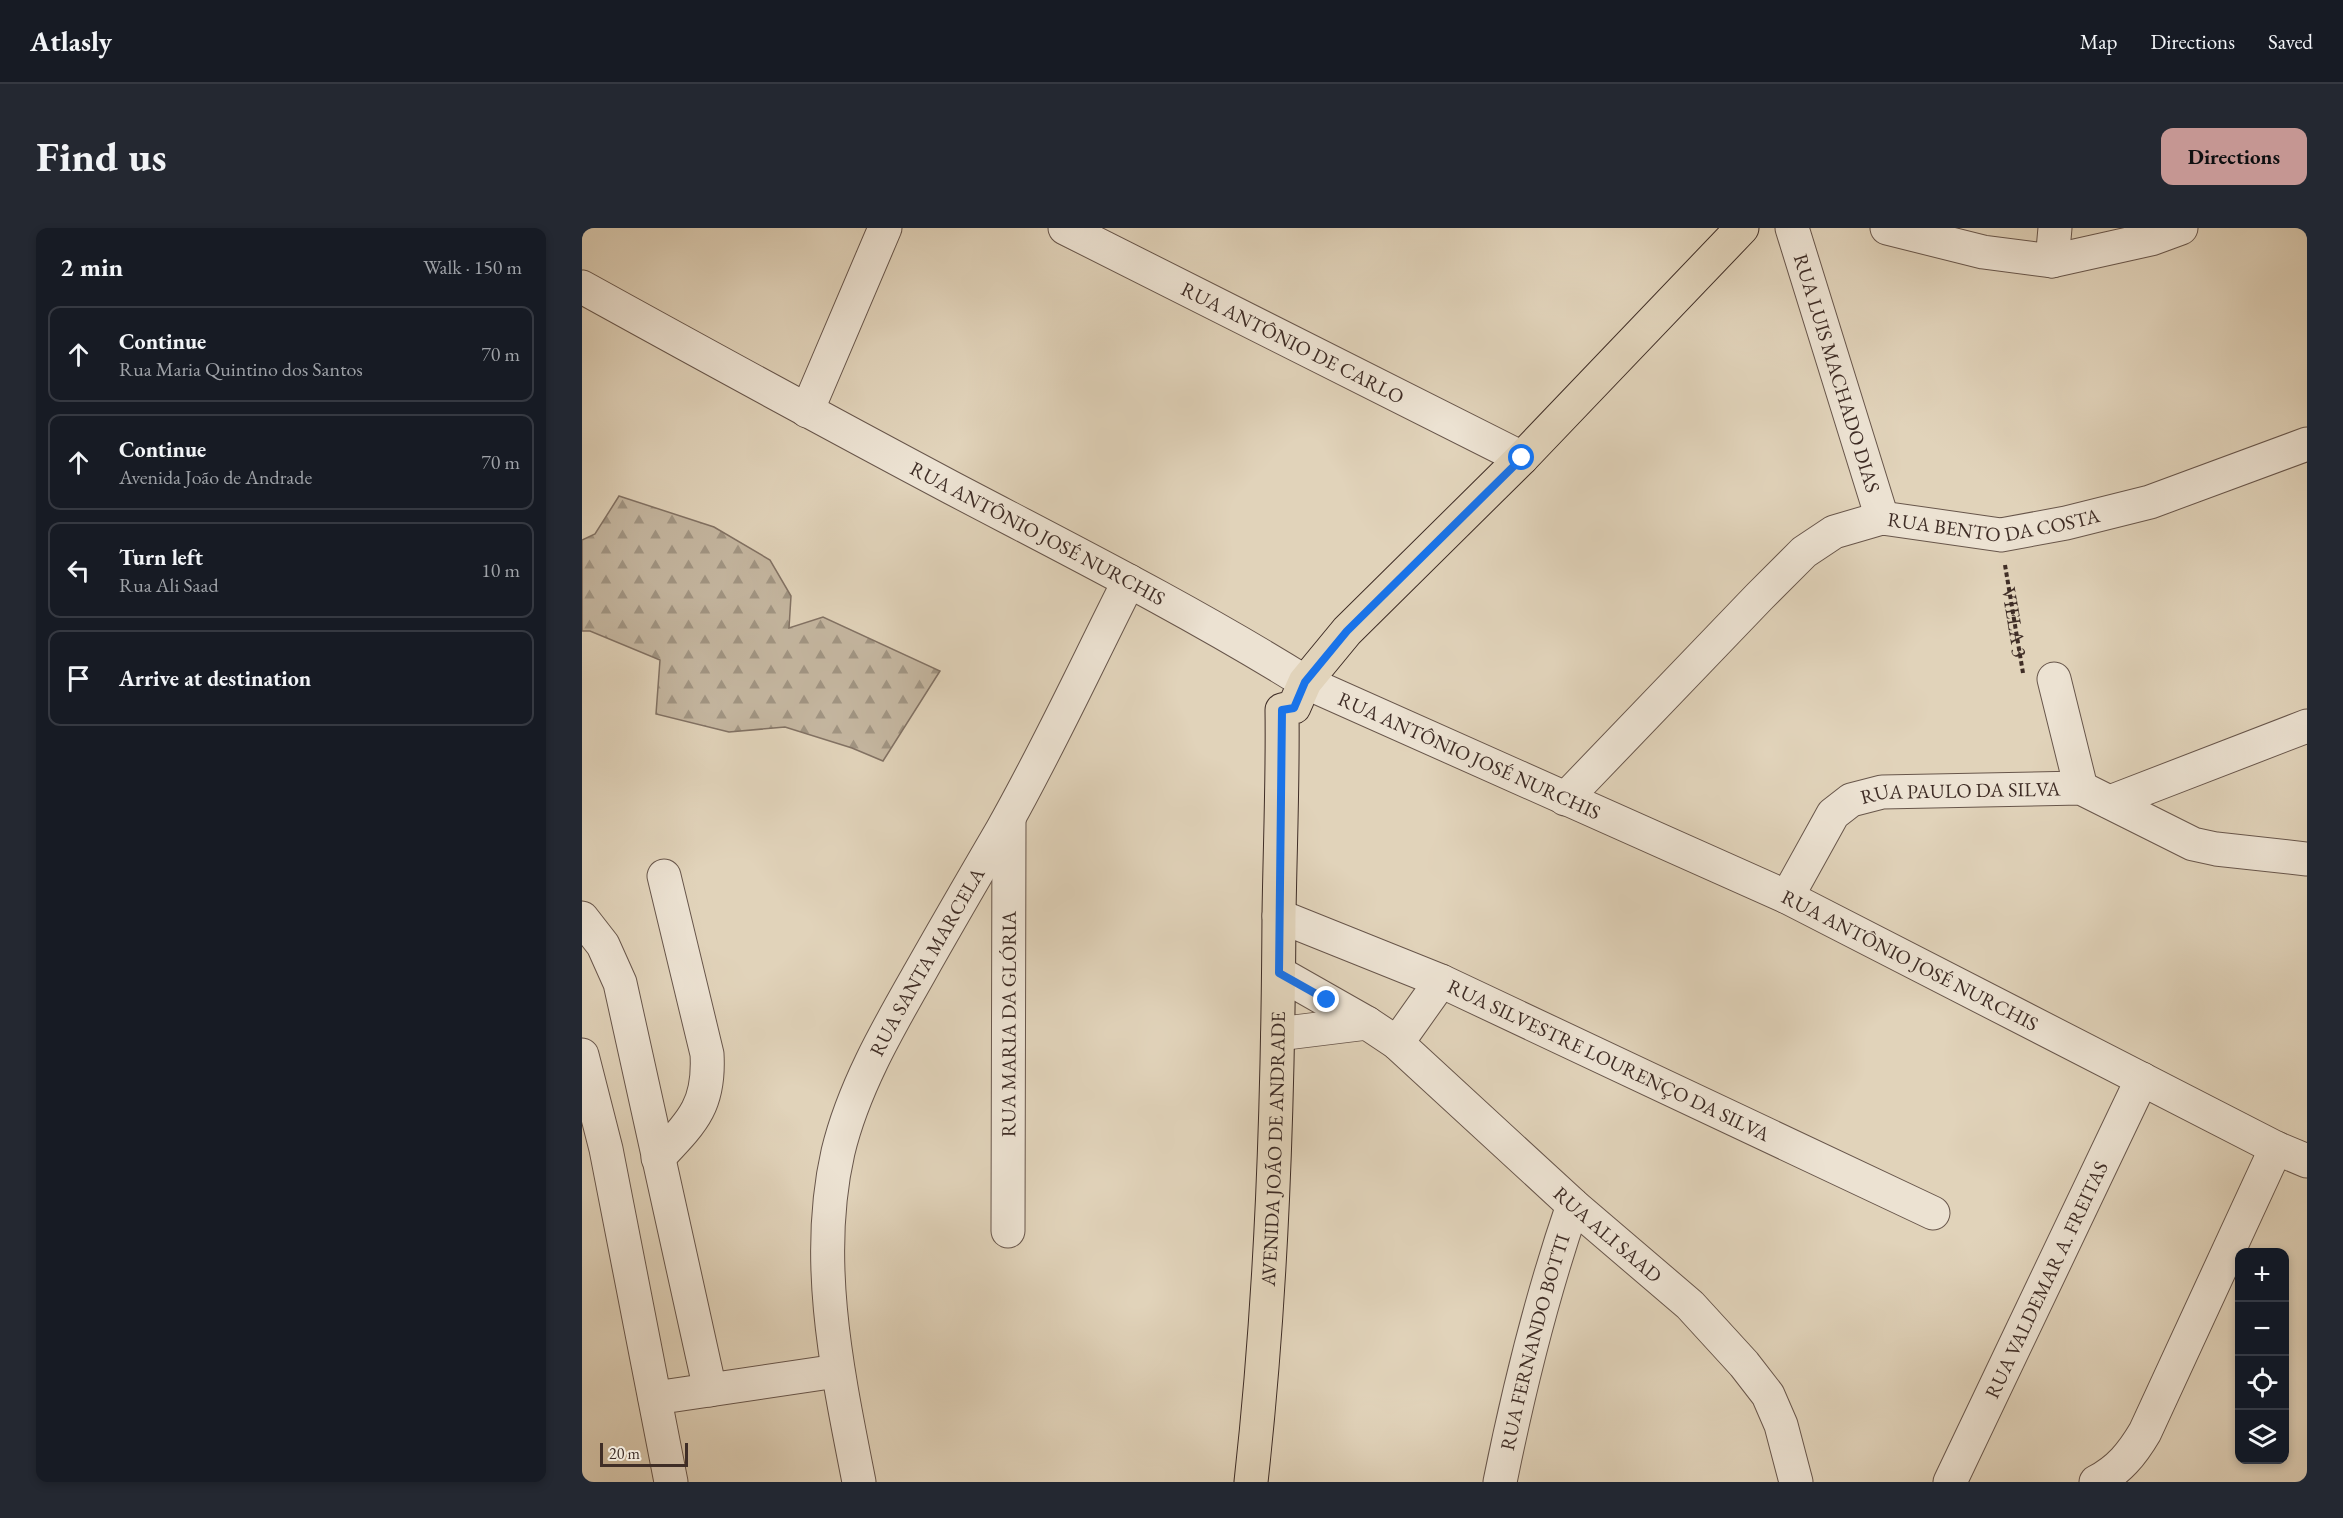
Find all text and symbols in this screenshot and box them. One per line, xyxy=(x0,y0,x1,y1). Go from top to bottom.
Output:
text: Atlasly xyxy=(30,23,112,59)
text: Map xyxy=(2080,28,2117,55)
text: Directions xyxy=(2150,28,2235,55)
text: Saved xyxy=(2268,28,2313,55)
button: Directions xyxy=(2161,128,2307,185)
text: Find us xyxy=(36,129,167,184)
text: 2 min xyxy=(60,250,123,284)
street label: RUA LUIS MACHADO DIAS xyxy=(1788,251,1886,496)
text: Walk · 150 m xyxy=(423,254,522,280)
street label: RUA ANTÔNIO DE CARLO xyxy=(1177,276,1409,410)
text: Continue xyxy=(119,327,206,356)
icon: ahead xyxy=(62,338,95,371)
text: 70 m xyxy=(481,341,520,367)
text: Rua Maria Quintino dos Santos xyxy=(119,356,363,382)
text: Continue xyxy=(119,435,206,464)
route start xyxy=(1508,444,1534,470)
icon: ahead xyxy=(62,446,95,479)
text: 70 m xyxy=(481,449,520,475)
street label: RUA ANTÔNIO JOSÉ NURCHIS xyxy=(906,455,1170,611)
text: Avenida João de Andrade xyxy=(119,464,312,490)
street label: RUA BENTO DA COSTA xyxy=(1886,502,2103,548)
text: Turn left xyxy=(119,543,203,572)
icon: left xyxy=(62,554,95,587)
text: 10 m xyxy=(481,557,520,583)
text: Rua Ali Saad xyxy=(119,572,219,598)
street label: VIELA 3 xyxy=(1996,585,2033,659)
icon: arrive xyxy=(62,662,95,695)
text: Arrive at destination xyxy=(119,664,311,693)
street label: RUA ANTÔNIO JOSÉ NURCHIS xyxy=(1334,685,1605,825)
street label: RUA PAULO DA SILVA xyxy=(1857,775,2061,810)
street label: RUA SANTA MARCELA xyxy=(863,863,990,1060)
street label: RUA ANTÔNIO JOSÉ NURCHIS xyxy=(1777,884,2043,1037)
street label: RUA MARIA DA GLÓRIA xyxy=(995,911,1022,1137)
street label: RUA SILVESTRE LOURENÇO DA SILVA xyxy=(1444,973,1774,1147)
route end xyxy=(1313,986,1339,1012)
street label: AVENIDA JOÃO DE ANDRADE xyxy=(1255,1011,1291,1288)
street label: RUA VALDEMAR A. FREITAS xyxy=(1979,1157,2114,1403)
street label: RUA ALI SAAD xyxy=(1548,1180,1667,1288)
street label: RUA FERNANDO BOTTI xyxy=(1494,1230,1576,1453)
map controls xyxy=(2235,1248,2289,1464)
button: + xyxy=(2235,1248,2289,1302)
button: − xyxy=(2235,1302,2289,1356)
button: locate xyxy=(2235,1356,2289,1410)
button: layers xyxy=(2235,1410,2289,1464)
scale bar xyxy=(600,1440,688,1468)
text: 20 m xyxy=(609,1443,640,1464)

